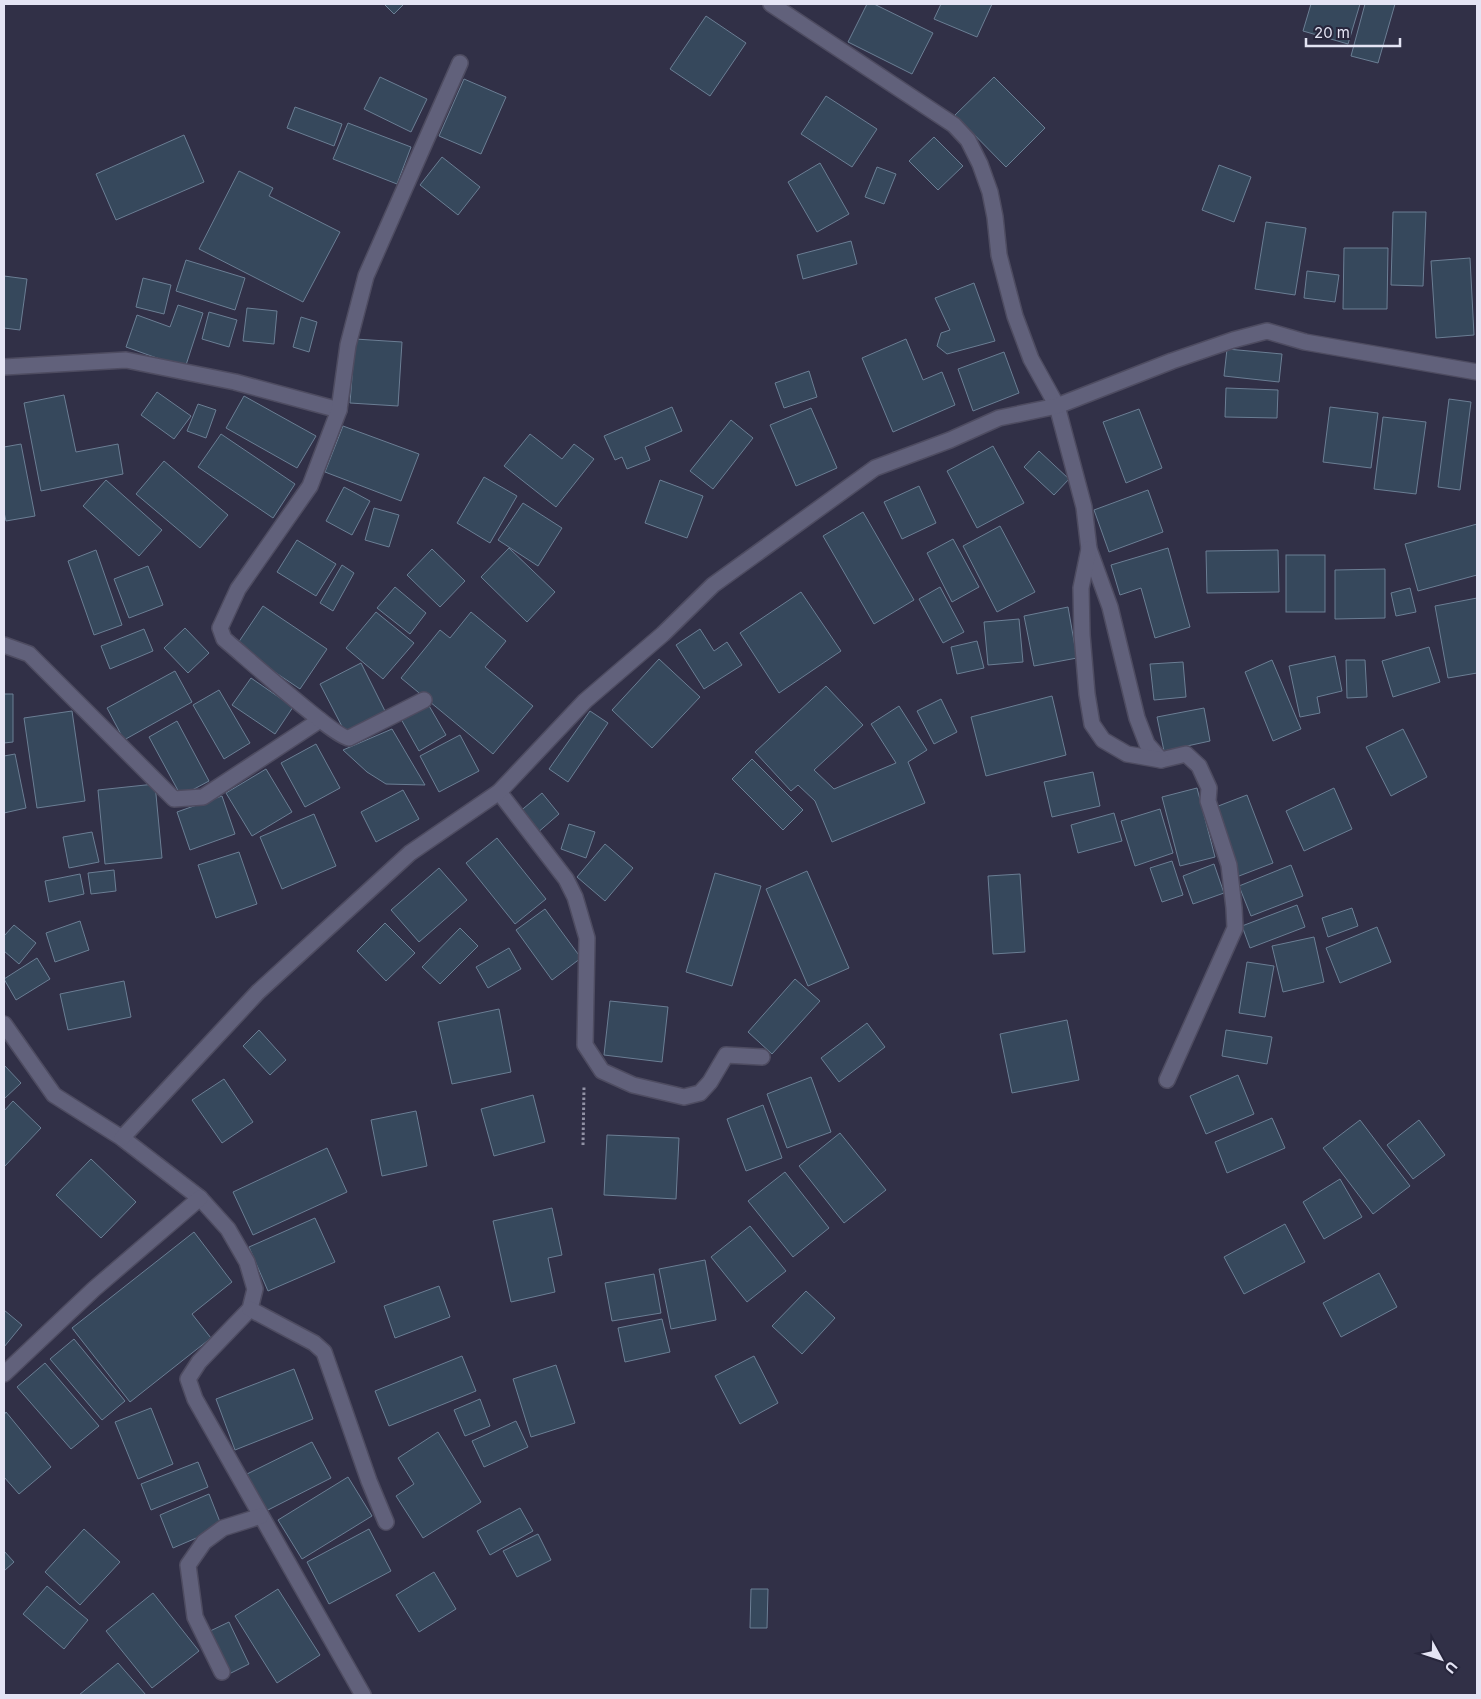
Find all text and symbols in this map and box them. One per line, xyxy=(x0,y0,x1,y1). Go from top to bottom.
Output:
scale bar xyxy=(1306,15,1400,47)
text: 20 m xyxy=(1314,23,1350,42)
north arrow xyxy=(1416,1634,1466,1684)
text: U xyxy=(1442,1658,1461,1677)

